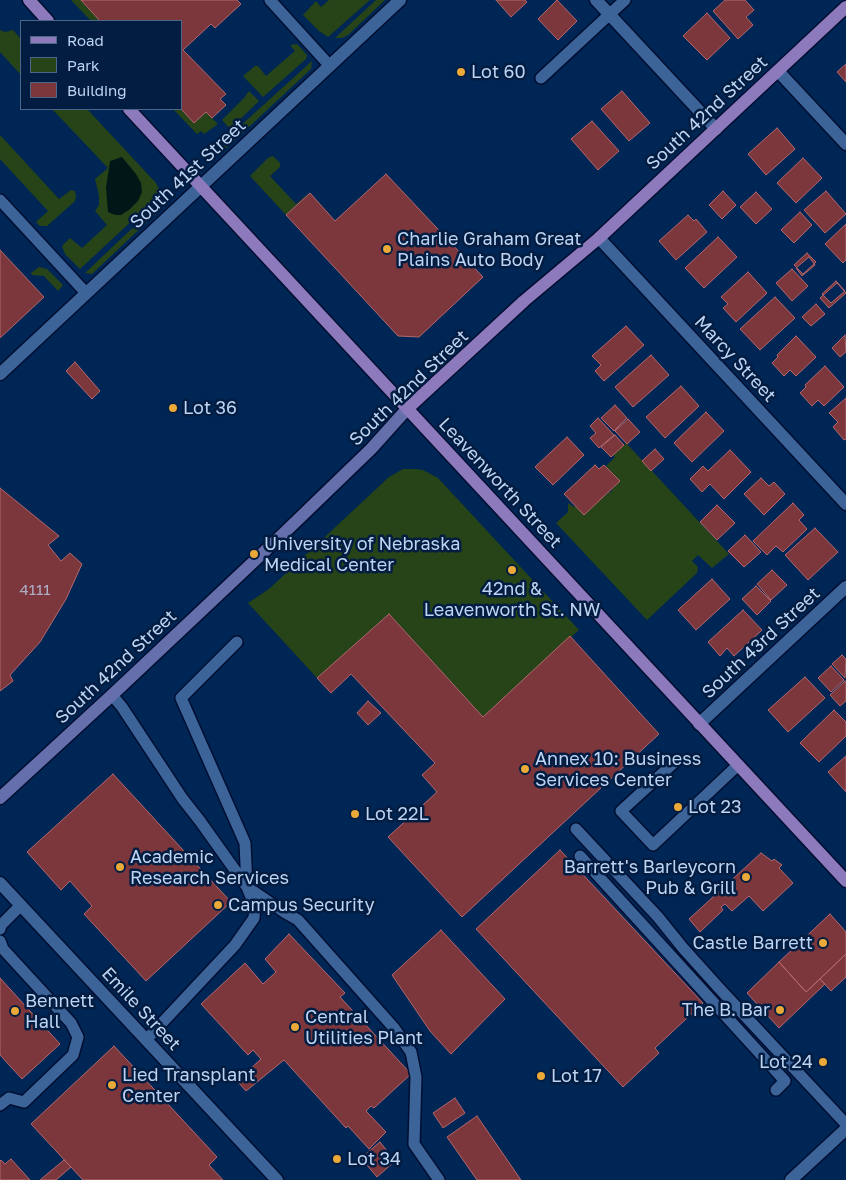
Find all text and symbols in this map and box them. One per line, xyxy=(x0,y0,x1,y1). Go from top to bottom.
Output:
legend xyxy=(20,20,182,110)
text: Road xyxy=(67,31,104,49)
street label: South 42nd Street xyxy=(642,51,772,175)
text: Park xyxy=(67,56,99,74)
place label: Lot 60 xyxy=(471,61,526,83)
marker: Lot 60 xyxy=(455,66,467,78)
text: Building xyxy=(67,81,127,99)
street label: South 41st Street xyxy=(126,115,250,233)
place label: Charlie Graham Great Plains Auto Body xyxy=(397,228,582,270)
marker: Charlie Graham Great Plains Auto Body xyxy=(381,243,393,255)
street label: Marcy Street xyxy=(690,311,780,407)
street label: South 42nd Street xyxy=(345,326,473,450)
place label: Lot 36 xyxy=(183,397,237,419)
marker: Lot 36 xyxy=(167,402,179,414)
street label: Leavenworth Street xyxy=(434,413,566,553)
place label: University of Nebraska Medical Center xyxy=(264,533,460,576)
marker: University of Nebraska Medical Center xyxy=(248,548,260,560)
marker: 42nd & Leavenworth St. NW xyxy=(506,564,518,576)
place label: 42nd & Leavenworth St. NW xyxy=(424,578,600,620)
house number: 4111 xyxy=(20,581,50,599)
street label: South 43rd Street xyxy=(698,583,824,703)
street label: South 42nd Street xyxy=(51,605,181,729)
place label: Annex 10: Business Services Center xyxy=(535,748,701,791)
marker: Annex 10: Business Services Center xyxy=(519,763,531,775)
place label: Lot 23 xyxy=(688,796,742,818)
marker: Lot 23 xyxy=(672,801,684,813)
place label: Lot 22L xyxy=(365,803,429,825)
marker: Lot 22L xyxy=(349,808,361,820)
place label: Academic Research Services xyxy=(130,846,289,889)
place label: Barrett's Barleycorn Pub & Grill xyxy=(564,856,736,899)
marker: Academic Research Services xyxy=(114,861,126,873)
marker: Barrett's Barleycorn Pub & Grill xyxy=(740,871,752,883)
place label: Campus Security xyxy=(228,894,374,916)
marker: Campus Security xyxy=(212,899,224,911)
place label: Castle Barrett xyxy=(693,932,813,954)
marker: Castle Barrett xyxy=(817,937,829,949)
street label: Emile Street xyxy=(97,963,185,1055)
place label: Bennett Hall xyxy=(25,990,94,1032)
place label: The B. Bar xyxy=(682,999,770,1021)
marker: The B. Bar xyxy=(774,1004,786,1016)
marker: Bennett Hall xyxy=(9,1005,21,1017)
place label: Central Utilities Plant xyxy=(305,1006,423,1048)
marker: Central Utilities Plant xyxy=(289,1021,301,1033)
place label: Lot 24 xyxy=(759,1051,813,1073)
marker: Lot 24 xyxy=(817,1056,829,1068)
place label: Lied Transplant Center xyxy=(122,1064,255,1106)
place label: Lot 17 xyxy=(551,1065,602,1087)
marker: Lot 17 xyxy=(535,1070,547,1082)
marker: Lied Transplant Center xyxy=(106,1079,118,1091)
place label: Lot 34 xyxy=(347,1148,401,1170)
marker: Lot 34 xyxy=(331,1153,343,1165)

